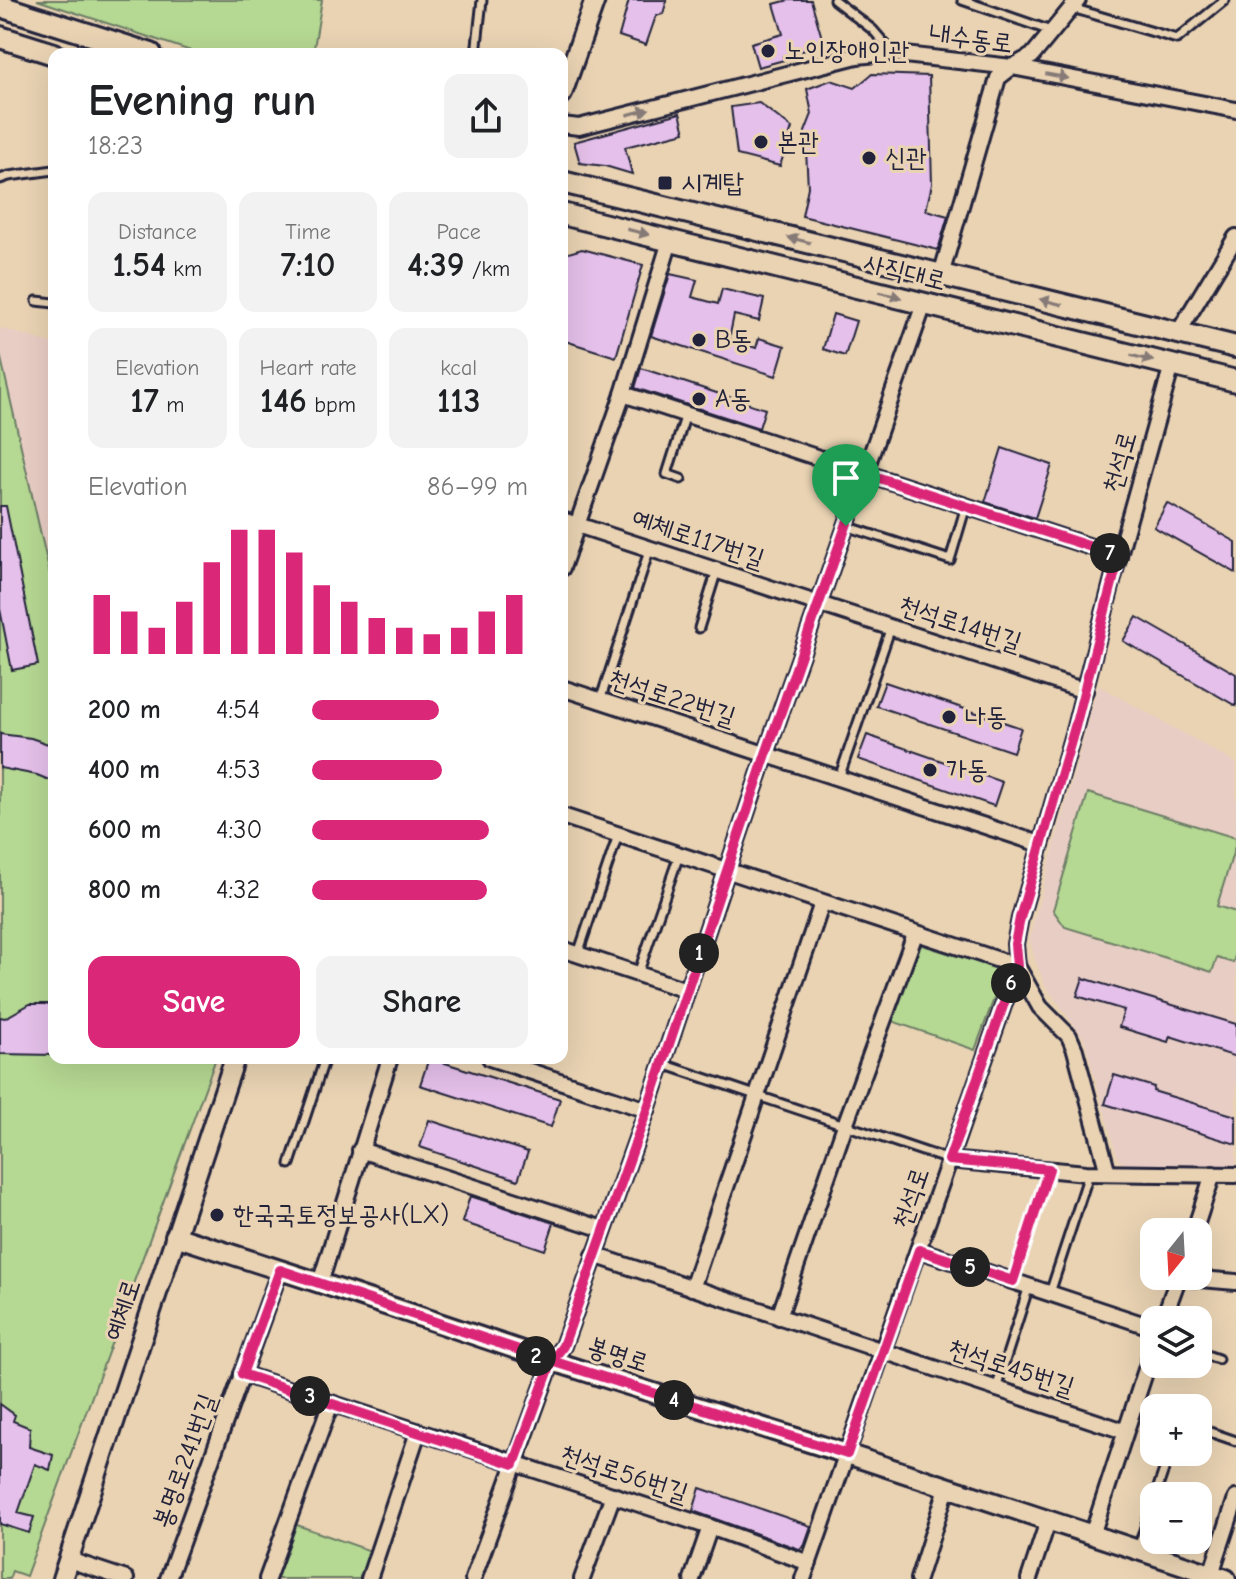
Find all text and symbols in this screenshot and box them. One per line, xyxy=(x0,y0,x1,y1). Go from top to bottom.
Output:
street label: 내수동로 xyxy=(928,19,1014,59)
place label: 노인장애인관 xyxy=(784,36,910,66)
marker: 노인장애인관 xyxy=(759,42,777,60)
one-way arrow xyxy=(1045,70,1070,82)
button: share xyxy=(444,74,528,158)
text: Evening run xyxy=(88,75,316,126)
one-way arrow xyxy=(625,105,650,117)
place label: 본관 xyxy=(777,127,819,157)
text: 18:23 xyxy=(88,131,143,161)
marker: 본관 xyxy=(752,133,770,151)
place label: 신관 xyxy=(885,143,927,173)
marker: 신관 xyxy=(860,149,878,167)
place label: 시계탑 xyxy=(681,168,744,198)
marker: 시계탑 xyxy=(656,174,674,192)
text: Distance xyxy=(118,219,197,245)
text: Time xyxy=(285,219,331,245)
text: Pace xyxy=(436,219,481,245)
one-way arrow xyxy=(625,227,650,239)
one-way arrow xyxy=(786,234,811,246)
text: 1.54 xyxy=(112,245,166,285)
text: 7:10 xyxy=(280,245,336,285)
text: 4:39 xyxy=(407,245,465,285)
street label: 사직대로 xyxy=(861,247,949,297)
text: km xyxy=(166,256,202,282)
text: /km xyxy=(465,256,510,282)
one-way arrow xyxy=(878,290,903,302)
one-way arrow xyxy=(1039,295,1064,308)
place label: B동 xyxy=(715,325,752,355)
marker: B동 xyxy=(690,331,708,349)
one-way arrow xyxy=(1130,352,1155,364)
text: Elevation xyxy=(115,355,199,381)
text: Heart rate xyxy=(259,355,356,381)
text: kcal xyxy=(440,355,477,381)
text: 17 xyxy=(130,381,159,421)
text: 146 xyxy=(260,381,307,421)
text: 113 xyxy=(437,381,480,421)
place label: A동 xyxy=(715,384,751,414)
marker: A동 xyxy=(690,390,708,408)
text: m xyxy=(159,392,184,418)
text: bpm xyxy=(307,392,356,418)
street label: 천석로 xyxy=(1097,428,1143,496)
pin xyxy=(812,444,880,526)
icon: arrive xyxy=(824,456,868,500)
text: Elevation xyxy=(88,472,188,502)
text: 86–99 m xyxy=(427,472,528,502)
street label: 예체로117번길 xyxy=(628,503,768,575)
pin: 7 xyxy=(1090,533,1130,573)
text: 7 xyxy=(1105,540,1115,566)
street label: 천석로14번길 xyxy=(895,590,1025,658)
street label: 천석로22번길 xyxy=(605,663,739,733)
text: 200 m xyxy=(88,695,161,725)
text: 4:54 xyxy=(216,695,260,725)
place label: 나동 xyxy=(965,702,1007,732)
marker: 나동 xyxy=(940,708,958,726)
text: 400 m xyxy=(88,755,160,785)
text: 4:53 xyxy=(216,755,261,785)
place label: 가동 xyxy=(946,755,988,785)
marker: 가동 xyxy=(921,761,939,779)
text: 600 m xyxy=(88,815,161,845)
text: 4:30 xyxy=(216,815,262,845)
text: 800 m xyxy=(88,875,161,905)
text: 4:32 xyxy=(216,875,260,905)
pin: 1 xyxy=(679,933,719,973)
text: 1 xyxy=(695,940,703,966)
button: Save xyxy=(88,956,300,1048)
button: Share xyxy=(316,956,528,1048)
pin: 6 xyxy=(991,963,1031,1003)
text: 6 xyxy=(1005,970,1017,996)
street label: 천석로 xyxy=(887,1163,935,1233)
place label: 한국국토정보공사(LX) xyxy=(233,1200,449,1230)
marker: 한국국토정보공사(LX) xyxy=(208,1206,226,1224)
north arrow xyxy=(1140,1218,1212,1290)
map controls xyxy=(1140,1218,1212,1554)
pin: 5 xyxy=(950,1247,990,1287)
text: 5 xyxy=(964,1254,976,1280)
street label: 예체로 xyxy=(99,1276,147,1344)
button: layers xyxy=(1140,1306,1212,1378)
street label: 봉명로 xyxy=(584,1331,652,1379)
street label: 천석로45번길 xyxy=(944,1333,1078,1403)
pin: 2 xyxy=(516,1336,556,1376)
text: 2 xyxy=(531,1343,541,1369)
pin: 3 xyxy=(290,1376,330,1416)
pin: 4 xyxy=(654,1380,694,1420)
text: 3 xyxy=(305,1383,315,1409)
text: 4 xyxy=(669,1387,679,1413)
street label: 봉명로241번길 xyxy=(147,1390,223,1532)
button: + xyxy=(1140,1394,1212,1466)
street label: 천석로56번길 xyxy=(556,1439,692,1509)
button: − xyxy=(1140,1482,1212,1554)

